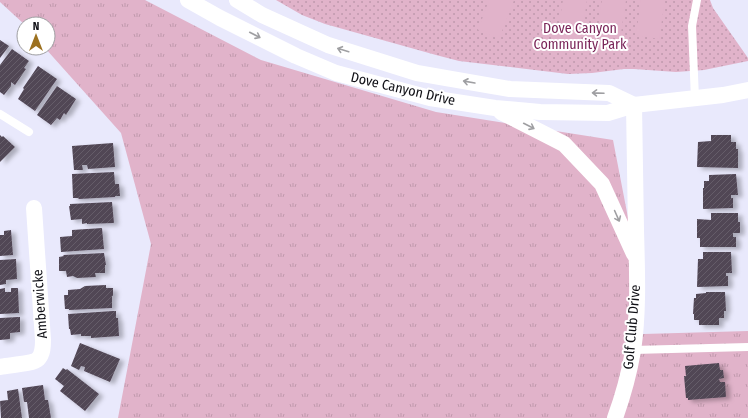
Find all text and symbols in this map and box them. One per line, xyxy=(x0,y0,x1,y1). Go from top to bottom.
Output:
north arrow xyxy=(16,16,56,56)
text: N xyxy=(33,20,39,33)
park label: Dove Canyon Community Park xyxy=(534,20,627,53)
one-way arrow xyxy=(248,32,260,39)
one-way arrow xyxy=(337,46,350,53)
street label: Dove Canyon Drive xyxy=(349,69,457,109)
one-way arrow xyxy=(463,78,476,86)
one-way arrow xyxy=(592,89,605,96)
one-way arrow xyxy=(523,123,535,130)
one-way arrow xyxy=(613,210,621,222)
street label: Amberwicke xyxy=(29,269,51,339)
street label: Golf Club Drive xyxy=(620,284,644,370)

